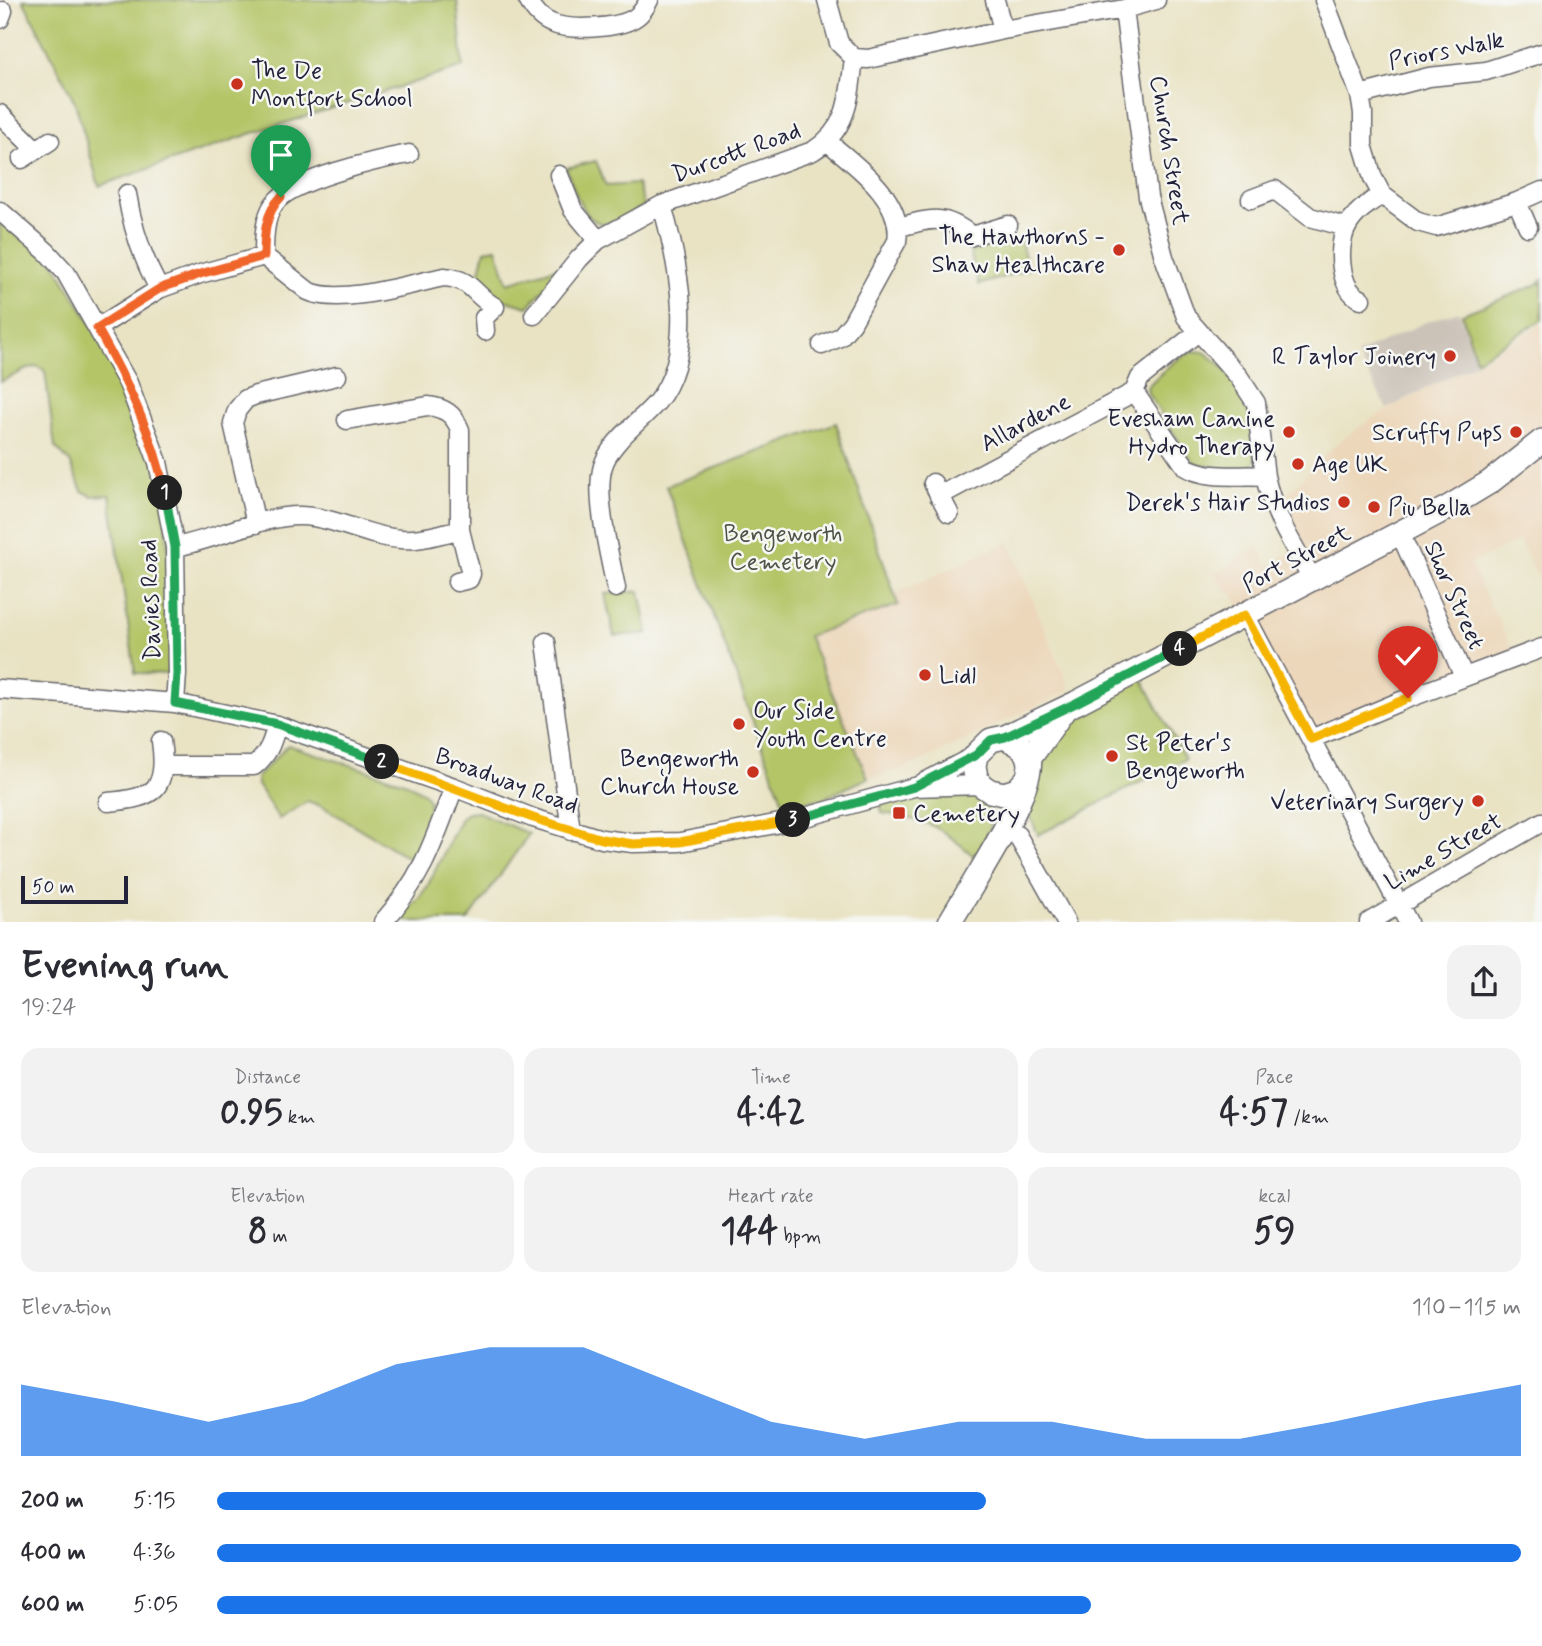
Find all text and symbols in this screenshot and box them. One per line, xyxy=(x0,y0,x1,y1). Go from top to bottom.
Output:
street label: Priors Walk xyxy=(1386,25,1507,78)
place label: The De Montfort School xyxy=(251,56,413,117)
street label: Church Street xyxy=(1141,73,1196,227)
marker: The De Montfort School xyxy=(229,76,245,92)
street label: Durcott Road xyxy=(668,116,805,191)
pin xyxy=(251,125,311,197)
icon: arrive xyxy=(262,136,300,174)
place label: The Hawthorns - Shaw Healthcare xyxy=(932,222,1105,281)
marker: The Hawthorns - Shaw Healthcare xyxy=(1111,242,1127,258)
place label: R Taylor Joinery xyxy=(1272,342,1436,373)
marker: R Taylor Joinery xyxy=(1442,348,1458,364)
street label: Allardene xyxy=(975,387,1076,460)
place label: Evesham Canine Hydro Therapy xyxy=(1107,404,1275,463)
place label: Scruffy Pups xyxy=(1372,418,1502,449)
marker: Evesham Canine Hydro Therapy xyxy=(1281,424,1297,440)
marker: Scruffy Pups xyxy=(1508,424,1524,440)
place label: Age UK xyxy=(1312,450,1387,481)
marker: Age UK xyxy=(1290,456,1306,472)
pin: 1 xyxy=(148,476,182,510)
text: 1 xyxy=(160,480,169,505)
place label: Derek's Hair Studios xyxy=(1125,488,1330,519)
place label: Piu Bella xyxy=(1388,493,1471,524)
marker: Derek's Hair Studios xyxy=(1336,494,1352,510)
marker: Piu Bella xyxy=(1366,499,1382,515)
street label: Port Street xyxy=(1237,518,1356,601)
park label: Bengeworth Cemetery xyxy=(723,519,843,578)
street label: Shor Street xyxy=(1416,537,1491,655)
street label: Davies Road xyxy=(134,539,169,661)
pin xyxy=(1378,626,1438,698)
pin: 4 xyxy=(1162,632,1198,666)
text: 4 xyxy=(1174,636,1185,661)
icon: check xyxy=(1389,637,1427,675)
place label: Lidl xyxy=(939,661,976,692)
marker: Lidl xyxy=(917,667,933,683)
place label: Our Side Youth Centre xyxy=(753,696,887,755)
marker: Our Side Youth Centre xyxy=(731,716,747,732)
place label: St Peter's Bengeworth xyxy=(1126,728,1245,789)
street label: Broadway Road xyxy=(431,741,582,822)
pin: 2 xyxy=(364,744,400,780)
place label: Bengeworth Church House xyxy=(600,744,739,803)
marker: St Peter's Bengeworth xyxy=(1104,748,1120,764)
text: 2 xyxy=(377,749,386,774)
marker: Bengeworth Church House xyxy=(745,764,761,780)
place label: Veterinary Surgery xyxy=(1270,787,1464,820)
marker: Veterinary Surgery xyxy=(1470,793,1486,809)
place label: Cemetery xyxy=(913,799,1020,830)
pin: 3 xyxy=(776,802,810,838)
marker: Cemetery xyxy=(891,805,907,821)
street label: Lime Street xyxy=(1380,806,1508,898)
text: 3 xyxy=(788,807,797,832)
scale bar xyxy=(21,872,128,904)
text: 50 m xyxy=(32,875,75,900)
text: Evening run xyxy=(21,942,228,991)
button: share xyxy=(1447,945,1521,1019)
text: 19:24 xyxy=(21,993,76,1023)
text: Distance xyxy=(234,1065,301,1090)
text: Time xyxy=(751,1065,791,1090)
text: Pace xyxy=(1255,1065,1293,1090)
text: 0.95 xyxy=(220,1090,283,1136)
text: 4:42 xyxy=(737,1090,805,1136)
text: 4:57 xyxy=(1220,1090,1288,1136)
text: km xyxy=(283,1105,315,1130)
text: /km xyxy=(1288,1105,1329,1130)
text: Elevation xyxy=(230,1184,305,1209)
text: Heart rate xyxy=(728,1184,814,1209)
text: kcal xyxy=(1258,1184,1290,1209)
text: 8 xyxy=(248,1209,267,1255)
text: 144 xyxy=(721,1209,778,1255)
text: 59 xyxy=(1253,1209,1295,1255)
text: m xyxy=(267,1224,288,1249)
text: bpm xyxy=(778,1224,821,1249)
text: Elevation xyxy=(21,1293,112,1323)
text: 110–115 m xyxy=(1412,1293,1521,1323)
text: 200 m xyxy=(21,1486,84,1516)
text: 5:15 xyxy=(133,1486,175,1516)
text: 400 m xyxy=(21,1538,86,1568)
text: 4:36 xyxy=(133,1538,176,1568)
text: 600 m xyxy=(21,1590,84,1620)
text: 5:05 xyxy=(133,1590,178,1620)

